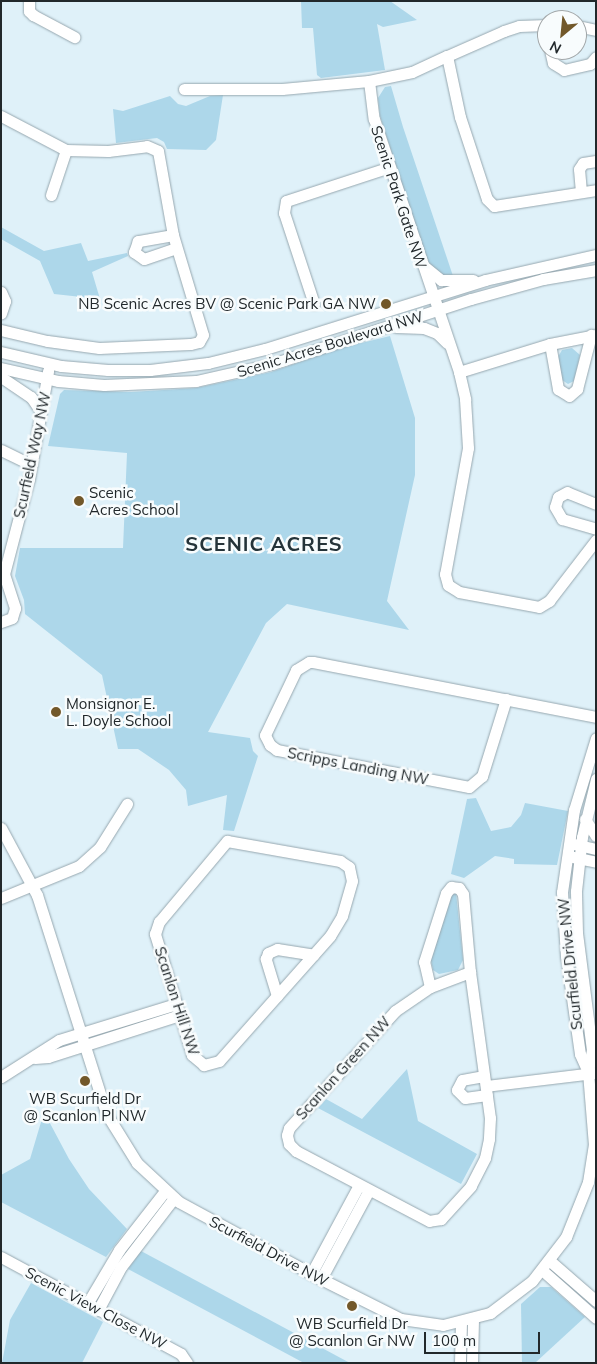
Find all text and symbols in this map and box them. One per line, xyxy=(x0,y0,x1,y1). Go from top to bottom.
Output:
north arrow xyxy=(537,10,587,60)
text: N xyxy=(547,37,564,58)
street label: Scenic Park Gate NW xyxy=(367,123,431,271)
place label: NB Scenic Acres BV @ Scenic Park GA NW xyxy=(78,295,376,313)
marker: NB Scenic Acres BV @ Scenic Park GA NW xyxy=(380,298,392,310)
street label: Scenic Acres Boulevard NW xyxy=(235,307,425,381)
street label: Scurfield Way NW xyxy=(10,390,54,520)
place label: Scenic Acres School xyxy=(89,483,178,518)
marker: Scenic Acres School xyxy=(73,495,85,507)
district label: SCENIC ACRES xyxy=(184,531,344,555)
place label: Monsignor E. L. Doyle School xyxy=(66,694,171,729)
marker: Monsignor E. L. Doyle School xyxy=(50,706,62,718)
street label: Scripps Landing NW xyxy=(286,743,430,789)
street label: Scurfield Drive NW xyxy=(554,897,586,1031)
street label: Scanlon Hill NW xyxy=(151,944,203,1058)
street label: Scanlon Green NW xyxy=(292,1013,394,1123)
marker: WB Scurfield Dr @ Scanlon Pl NW xyxy=(79,1075,91,1087)
place label: WB Scurfield Dr @ Scanlon Pl NW xyxy=(24,1089,146,1124)
street label: Scurfield Drive NW xyxy=(206,1212,332,1290)
street label: Scenic View Close NW xyxy=(22,1263,170,1353)
marker: WB Scurfield Dr @ Scanlon Gr NW xyxy=(346,1300,358,1312)
place label: WB Scurfield Dr @ Scanlon Gr NW xyxy=(289,1314,415,1349)
scale bar xyxy=(427,1322,543,1354)
text: 100 m xyxy=(432,1331,476,1350)

